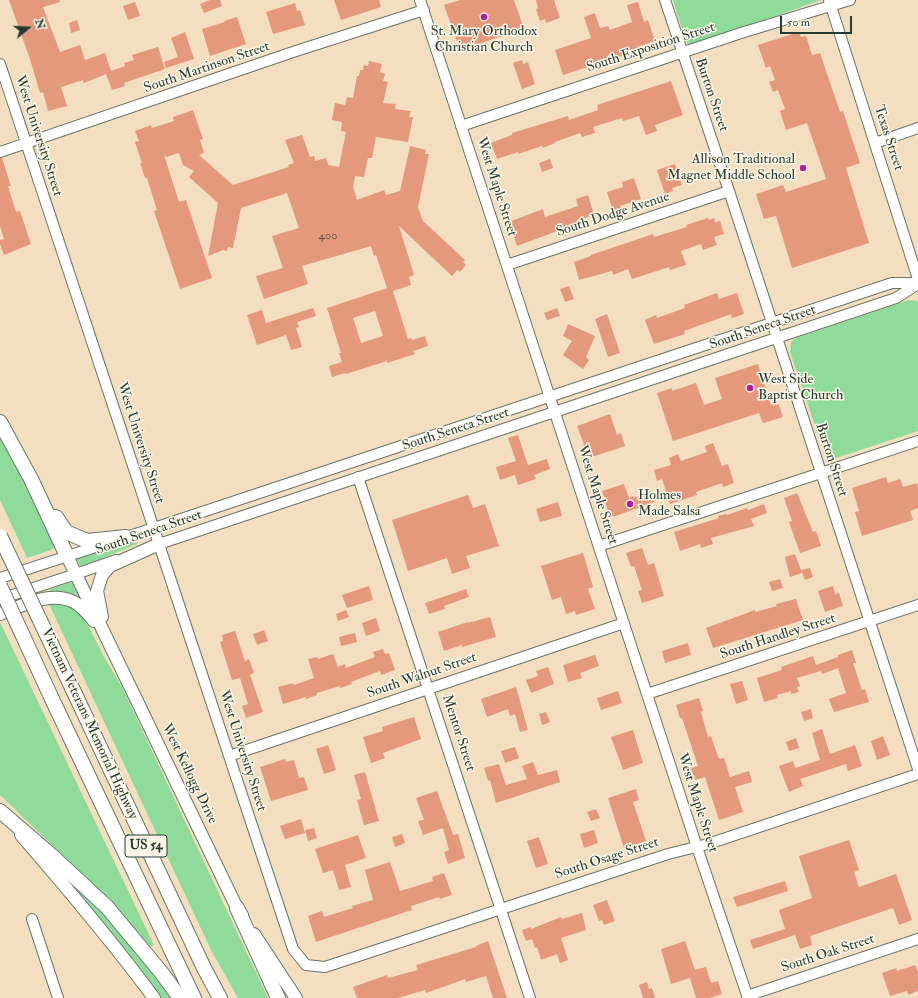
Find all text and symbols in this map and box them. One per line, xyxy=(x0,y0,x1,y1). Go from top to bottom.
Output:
north arrow xyxy=(8,8,48,48)
scale bar xyxy=(782,8,854,34)
marker: St. Mary Orthodox Christian Church xyxy=(479,12,489,22)
text: 50 m xyxy=(787,15,810,30)
text: N xyxy=(32,17,48,31)
street label: South Exposition Street xyxy=(585,19,717,77)
place label: St. Mary Orthodox Christian Church xyxy=(431,24,537,56)
street label: South Martinson Street xyxy=(142,39,272,97)
street label: Burton Street xyxy=(691,56,731,134)
street label: West University Street xyxy=(11,73,65,199)
street label: Texas Street xyxy=(870,103,906,173)
street label: West Maple Street xyxy=(472,135,520,239)
place label: Allison Traditional Magnet Middle School xyxy=(667,152,795,184)
marker: Allison Traditional Magnet Middle School xyxy=(798,163,808,173)
street label: South Dodge Avenue xyxy=(554,189,672,241)
house number: 400 xyxy=(319,229,337,243)
street label: South Seneca Street xyxy=(708,302,818,354)
place label: West Side Baptist Church xyxy=(758,372,843,404)
street label: West University Street xyxy=(113,380,167,506)
marker: West Side Baptist Church xyxy=(745,383,755,393)
street label: South Seneca Street xyxy=(400,405,512,455)
street label: Burton Street xyxy=(811,421,851,499)
street label: West Maple Street xyxy=(573,443,621,547)
place label: Holmes Made Salsa xyxy=(638,488,701,520)
marker: Holmes Made Salsa xyxy=(625,499,635,509)
street label: South Seneca Street xyxy=(94,507,204,559)
street label: South Handley Street xyxy=(718,610,838,664)
street label: Vietnam Veterans Memorial Highway xyxy=(37,626,141,822)
street label: South Walnut Street xyxy=(365,649,479,703)
street label: West University Street xyxy=(215,688,269,814)
street label: Mentor Street xyxy=(438,693,478,773)
street label: West Kellogg Drive xyxy=(158,721,220,827)
street label: West Maple Street xyxy=(673,751,721,855)
street label: South Osage Street xyxy=(553,834,661,884)
road number: US 54 xyxy=(125,835,167,857)
street label: South Oak Street xyxy=(779,931,877,977)

